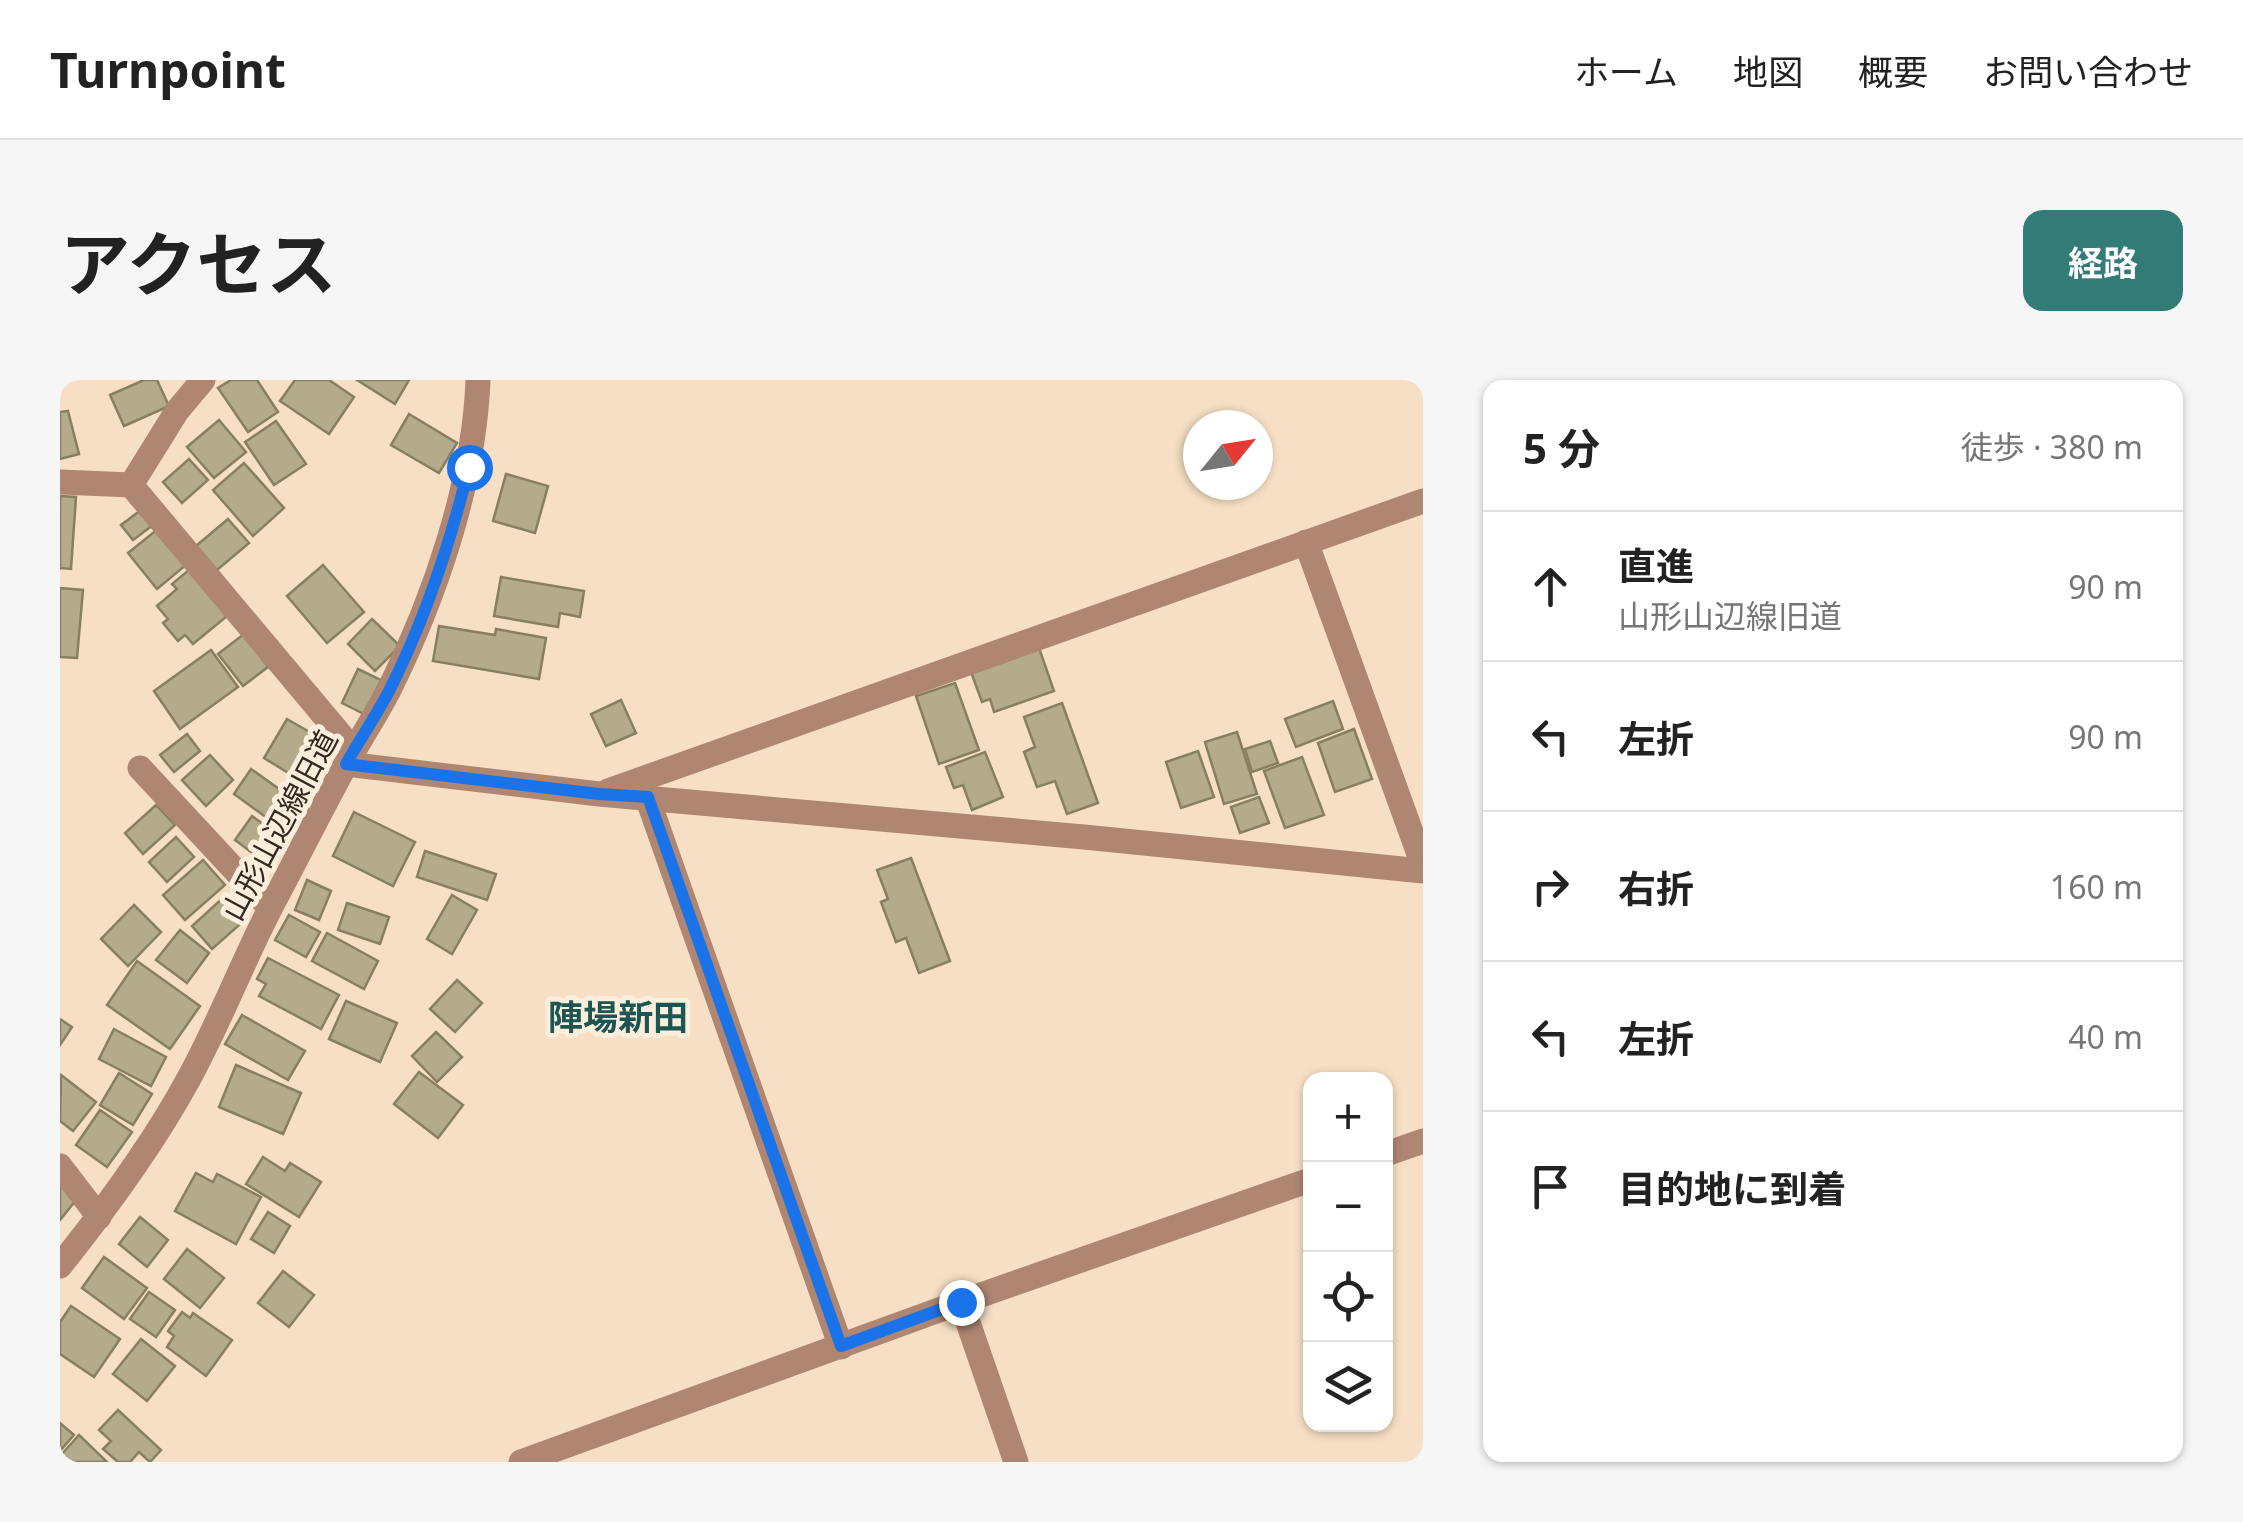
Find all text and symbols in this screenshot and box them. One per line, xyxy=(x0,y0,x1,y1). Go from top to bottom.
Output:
text: Turnpoint xyxy=(50,37,286,102)
text: ホーム xyxy=(1574,48,1678,95)
text: 地図 xyxy=(1733,48,1803,95)
text: 概要 xyxy=(1858,48,1928,95)
text: お問い合わせ xyxy=(1983,48,2193,95)
button: 経路 xyxy=(2023,210,2183,311)
text: アクセス xyxy=(60,215,337,311)
north arrow xyxy=(1183,410,1273,500)
text: 5 分 xyxy=(1523,419,1600,476)
text: 徒歩 · 380 m xyxy=(1961,425,2143,468)
route start xyxy=(447,445,493,491)
text: 直進 xyxy=(1618,539,1694,591)
icon: ahead xyxy=(1523,559,1578,614)
text: 90 m xyxy=(2068,565,2143,608)
text: 山形山辺線旧道 xyxy=(1618,594,1842,637)
icon: left xyxy=(1523,709,1578,764)
text: 左折 xyxy=(1618,712,1694,764)
text: 90 m xyxy=(2068,715,2143,758)
street label: 山形山辺線旧道 xyxy=(212,723,346,927)
icon: right xyxy=(1523,859,1578,914)
text: 右折 xyxy=(1618,862,1694,914)
text: 160 m xyxy=(2050,865,2143,908)
district label: 陣場新田 xyxy=(548,993,688,1040)
icon: left xyxy=(1523,1009,1578,1064)
text: 左折 xyxy=(1618,1012,1694,1064)
text: 40 m xyxy=(2068,1015,2143,1058)
map controls xyxy=(1303,1072,1393,1432)
button: + xyxy=(1303,1072,1393,1162)
icon: arrive xyxy=(1523,1159,1578,1214)
button: − xyxy=(1303,1162,1393,1252)
text: 目的地に到着 xyxy=(1618,1162,1846,1214)
button: locate xyxy=(1303,1252,1393,1342)
route end xyxy=(939,1280,985,1326)
button: layers xyxy=(1303,1342,1393,1432)

